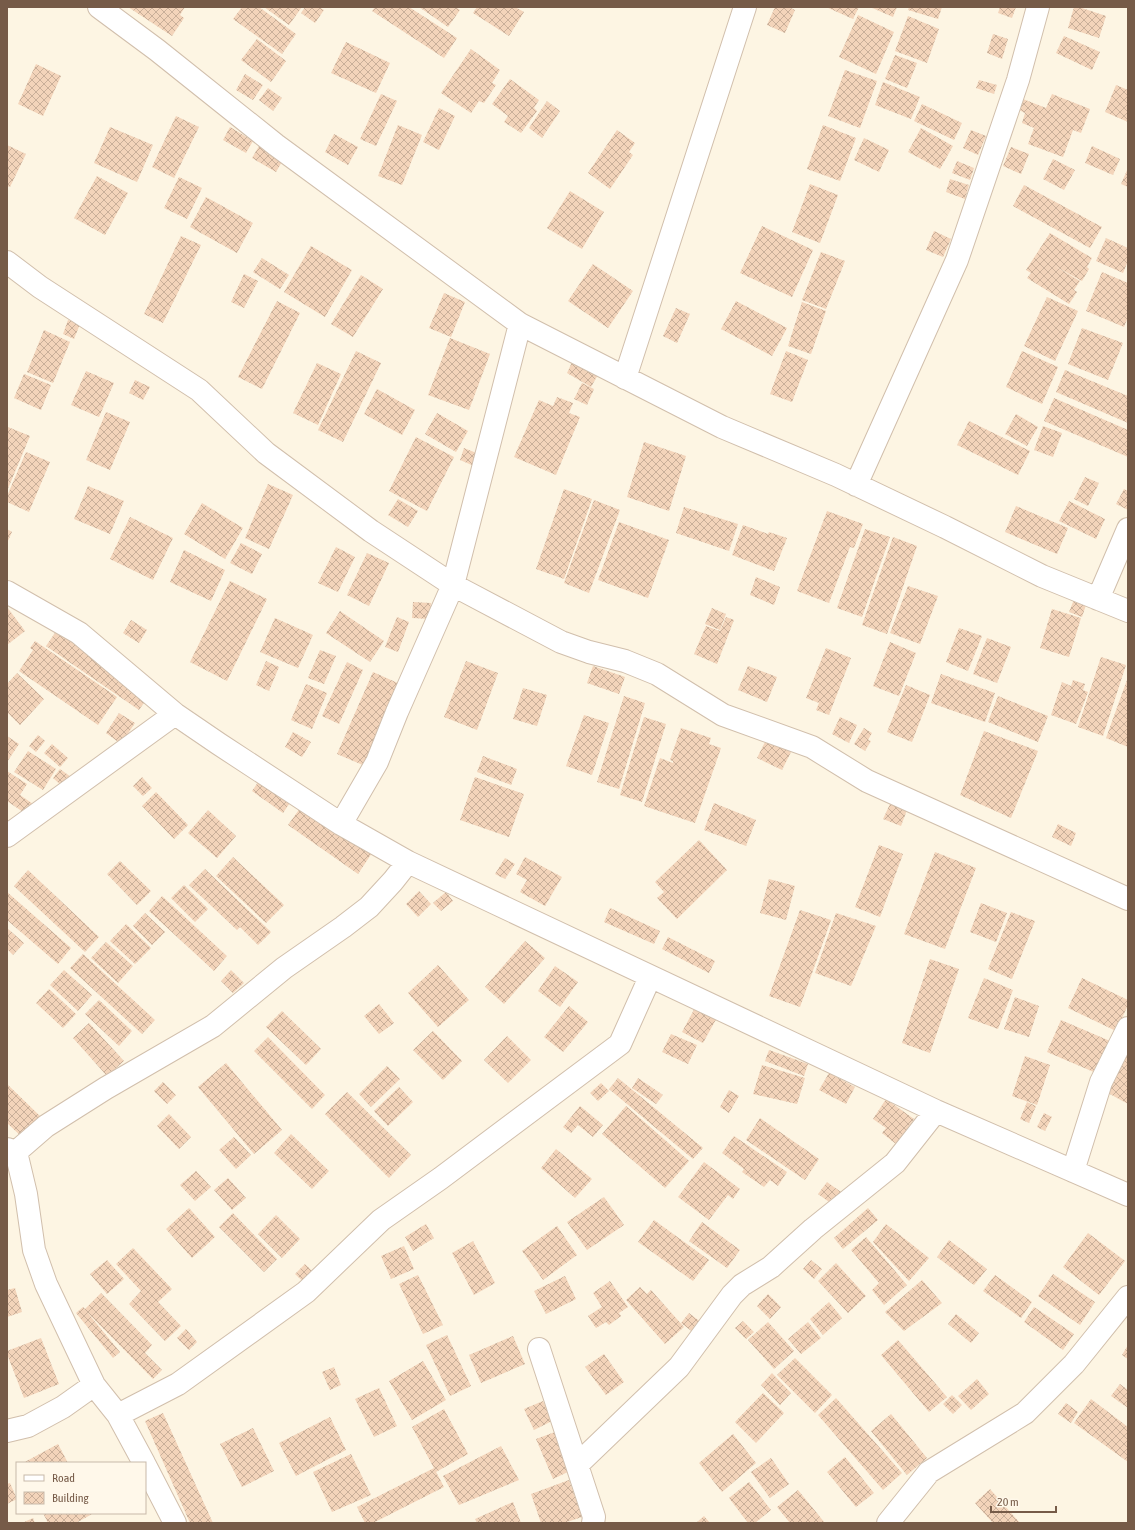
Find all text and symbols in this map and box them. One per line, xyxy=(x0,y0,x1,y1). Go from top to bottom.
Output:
legend xyxy=(16,1462,146,1514)
text: Road xyxy=(52,1471,75,1485)
scale bar xyxy=(991,1488,1056,1514)
text: Building xyxy=(52,1491,90,1505)
text: 20 m xyxy=(997,1495,1019,1509)

